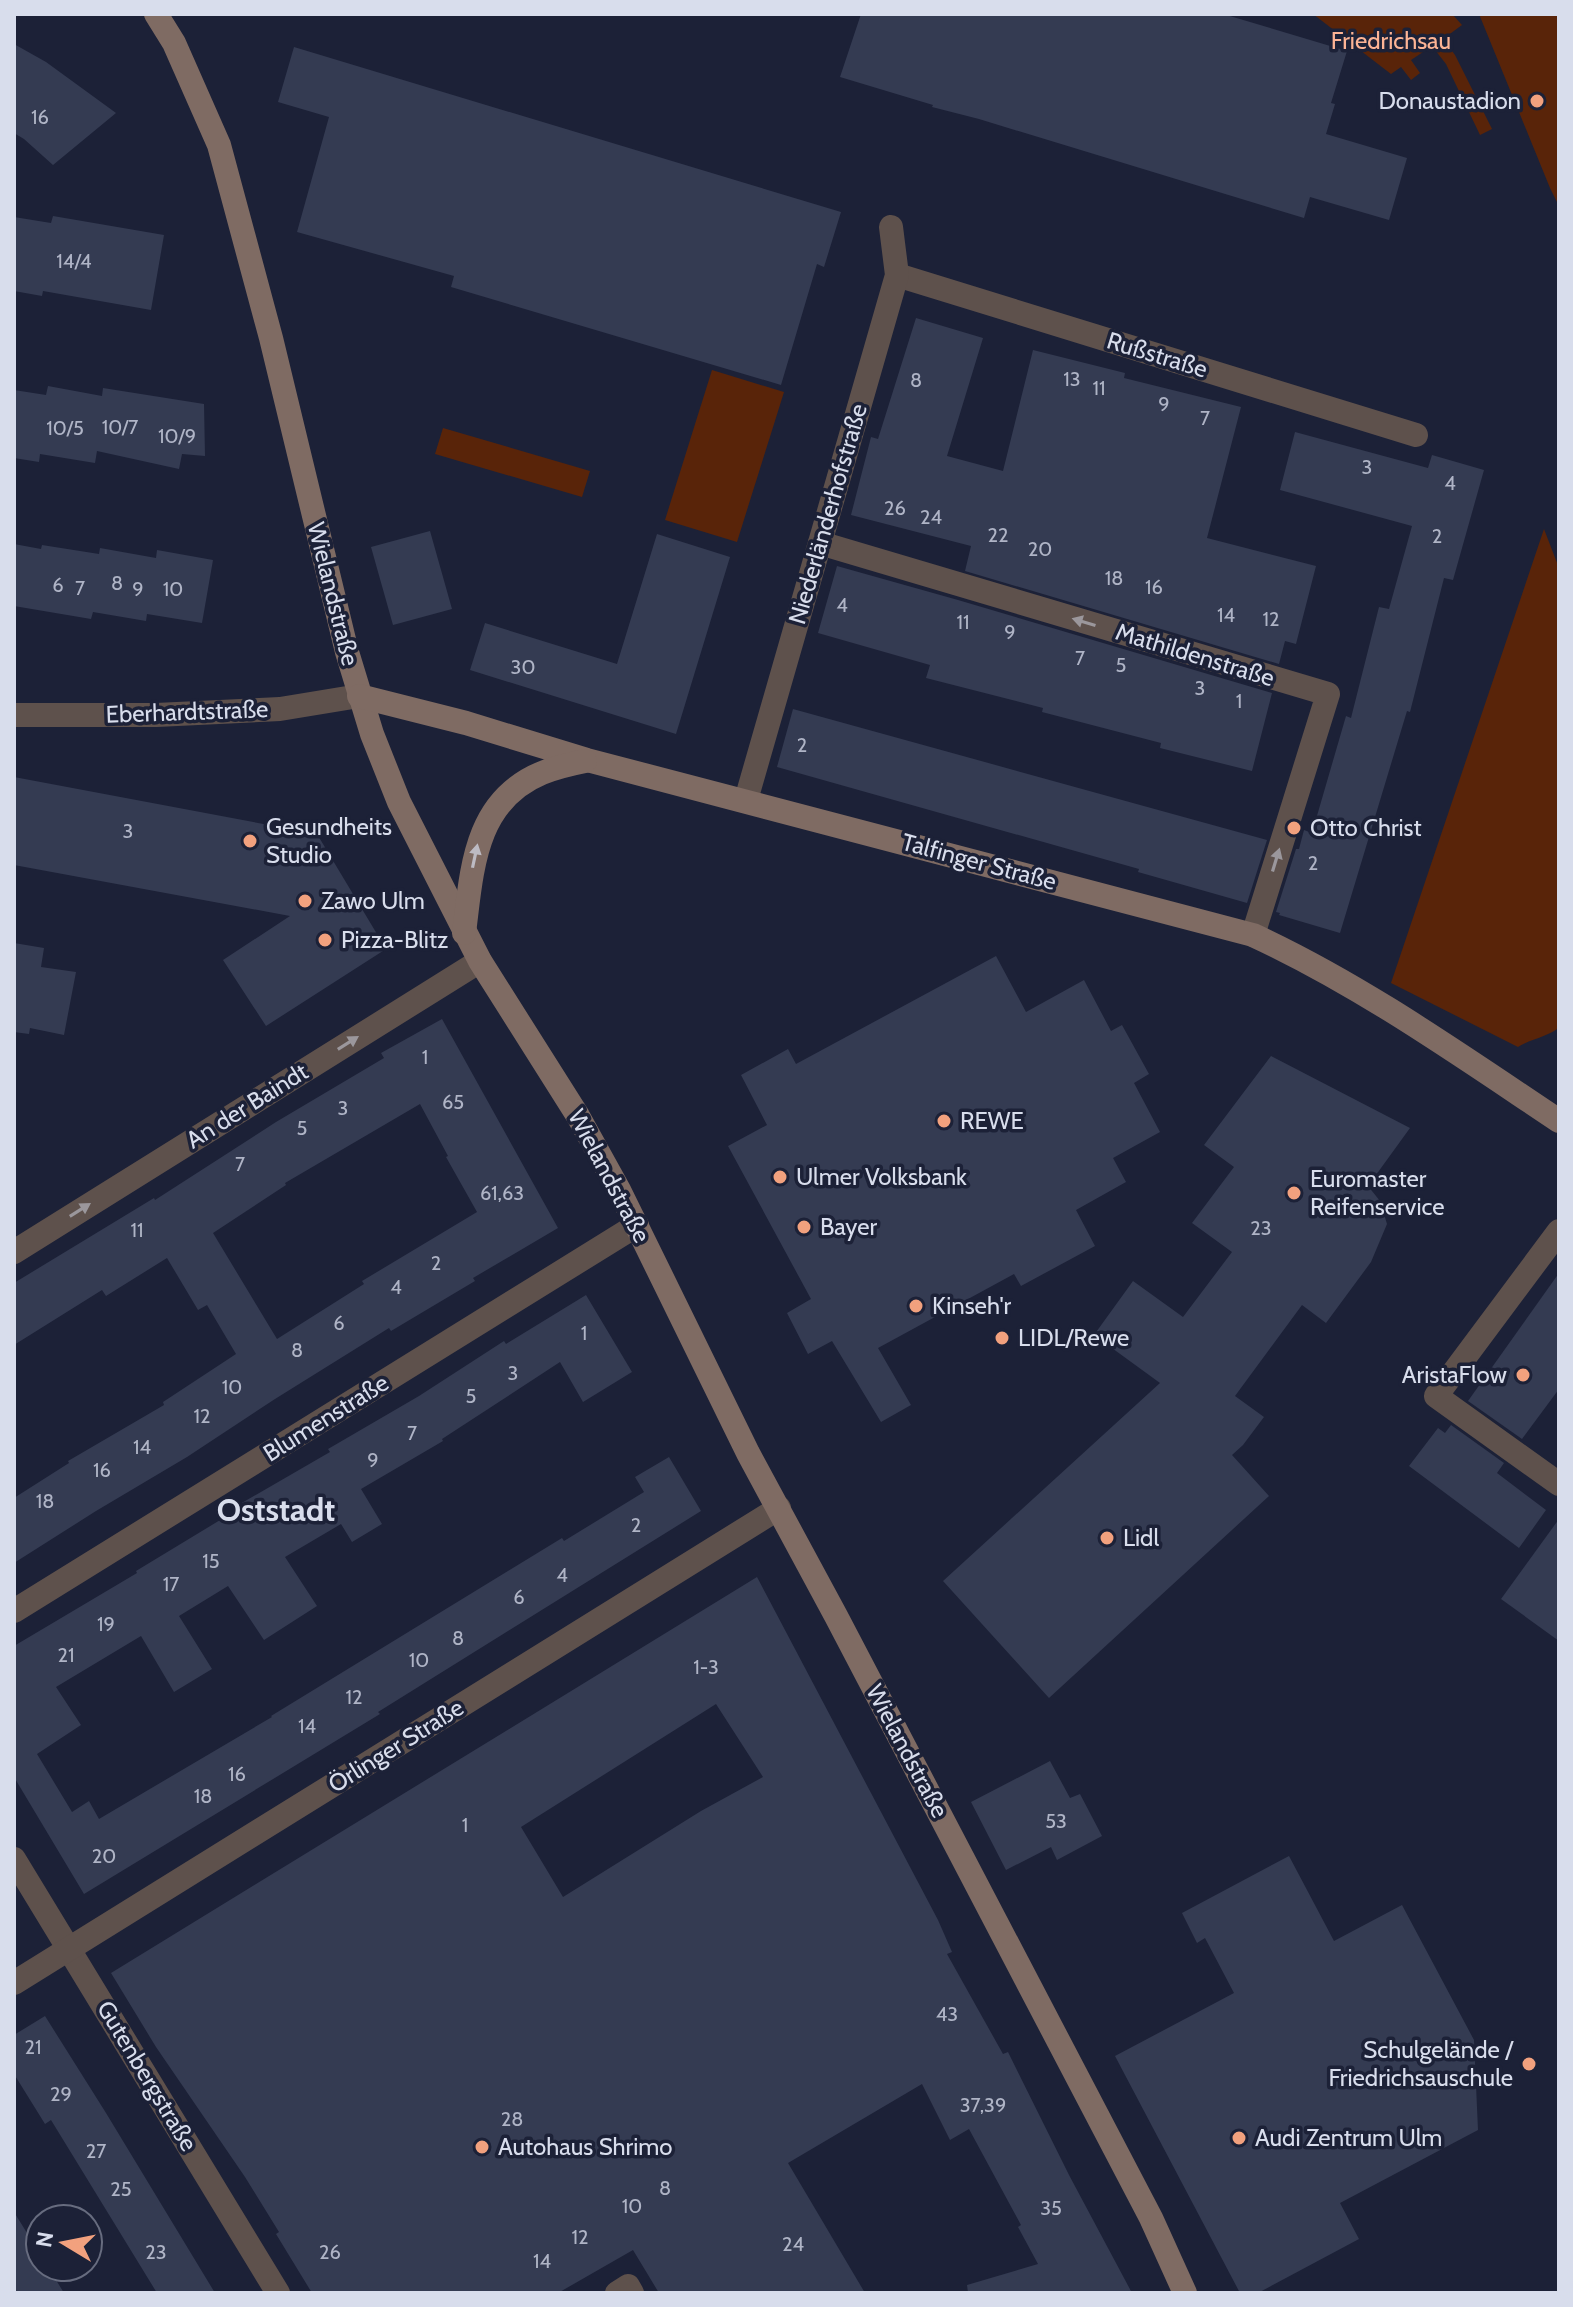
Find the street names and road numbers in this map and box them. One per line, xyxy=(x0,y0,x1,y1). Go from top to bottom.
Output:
street label: Rußstraße xyxy=(1103,326,1211,384)
street label: Niederländerhofstraße xyxy=(782,400,873,627)
street label: Wielandstraße xyxy=(302,519,365,669)
street label: Mathildenstraße xyxy=(1112,617,1278,692)
street label: Eberhardtstraße xyxy=(105,694,269,729)
street label: Talfinger Straße xyxy=(899,827,1060,896)
street label: An der Baindt xyxy=(181,1057,313,1154)
street label: Wielandstraße xyxy=(562,1104,657,1247)
street label: Blumenstraße xyxy=(258,1368,394,1468)
street label: Wielandstraße xyxy=(860,1679,955,1822)
street label: Örlinger Straße xyxy=(323,1692,469,1799)
street label: Gutenbergstraße xyxy=(91,1995,204,2156)

